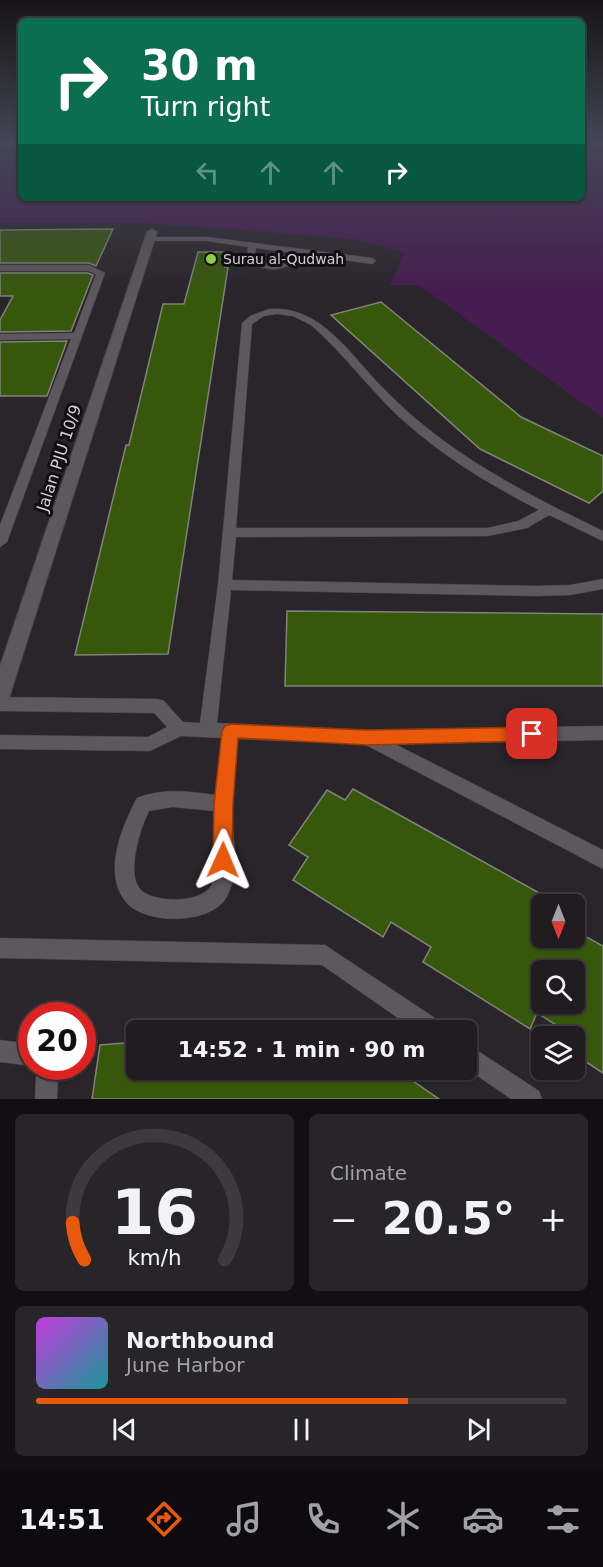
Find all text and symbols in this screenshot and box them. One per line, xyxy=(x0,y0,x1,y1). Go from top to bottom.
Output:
text: 30 m xyxy=(141,41,258,90)
icon: right xyxy=(42,42,120,120)
text: Turn right xyxy=(141,91,270,122)
icon: left xyxy=(191,156,224,189)
icon: ahead xyxy=(254,156,287,189)
icon: ahead xyxy=(317,156,350,189)
icon: right xyxy=(380,156,413,189)
place label: Surau al-Qudwah xyxy=(223,251,344,267)
marker: Surau al-Qudwah xyxy=(204,252,218,266)
street label: Jalan PJU 10/9 xyxy=(32,402,85,515)
pin xyxy=(506,708,557,759)
icon: arrive xyxy=(515,717,548,750)
position arrow xyxy=(191,828,255,892)
north arrow xyxy=(531,894,585,948)
map controls xyxy=(531,894,585,1080)
button: search xyxy=(531,960,585,1014)
speed limit sign: 20 xyxy=(18,1002,96,1080)
button: layers xyxy=(531,1026,585,1080)
text: 14:52 · 1 min · 90 m xyxy=(178,1037,425,1062)
text: Climate xyxy=(330,1161,407,1185)
text: 16 xyxy=(111,1176,198,1249)
text: 20.5° xyxy=(382,1192,515,1245)
text: − xyxy=(330,1200,358,1239)
text: + xyxy=(539,1200,567,1239)
text: km/h xyxy=(127,1245,182,1270)
text: Northbound xyxy=(126,1328,275,1353)
text: June Harbor xyxy=(126,1353,245,1377)
icon: previous xyxy=(108,1413,141,1446)
icon: pause xyxy=(285,1413,318,1446)
icon: next xyxy=(462,1413,495,1446)
icon: directions xyxy=(143,1498,185,1540)
icon: music xyxy=(223,1498,265,1540)
icon: phone xyxy=(302,1498,344,1540)
icon: climate xyxy=(382,1498,424,1540)
icon: car xyxy=(462,1498,504,1540)
icon: filters xyxy=(542,1498,584,1540)
text: 14:51 xyxy=(19,1504,105,1535)

